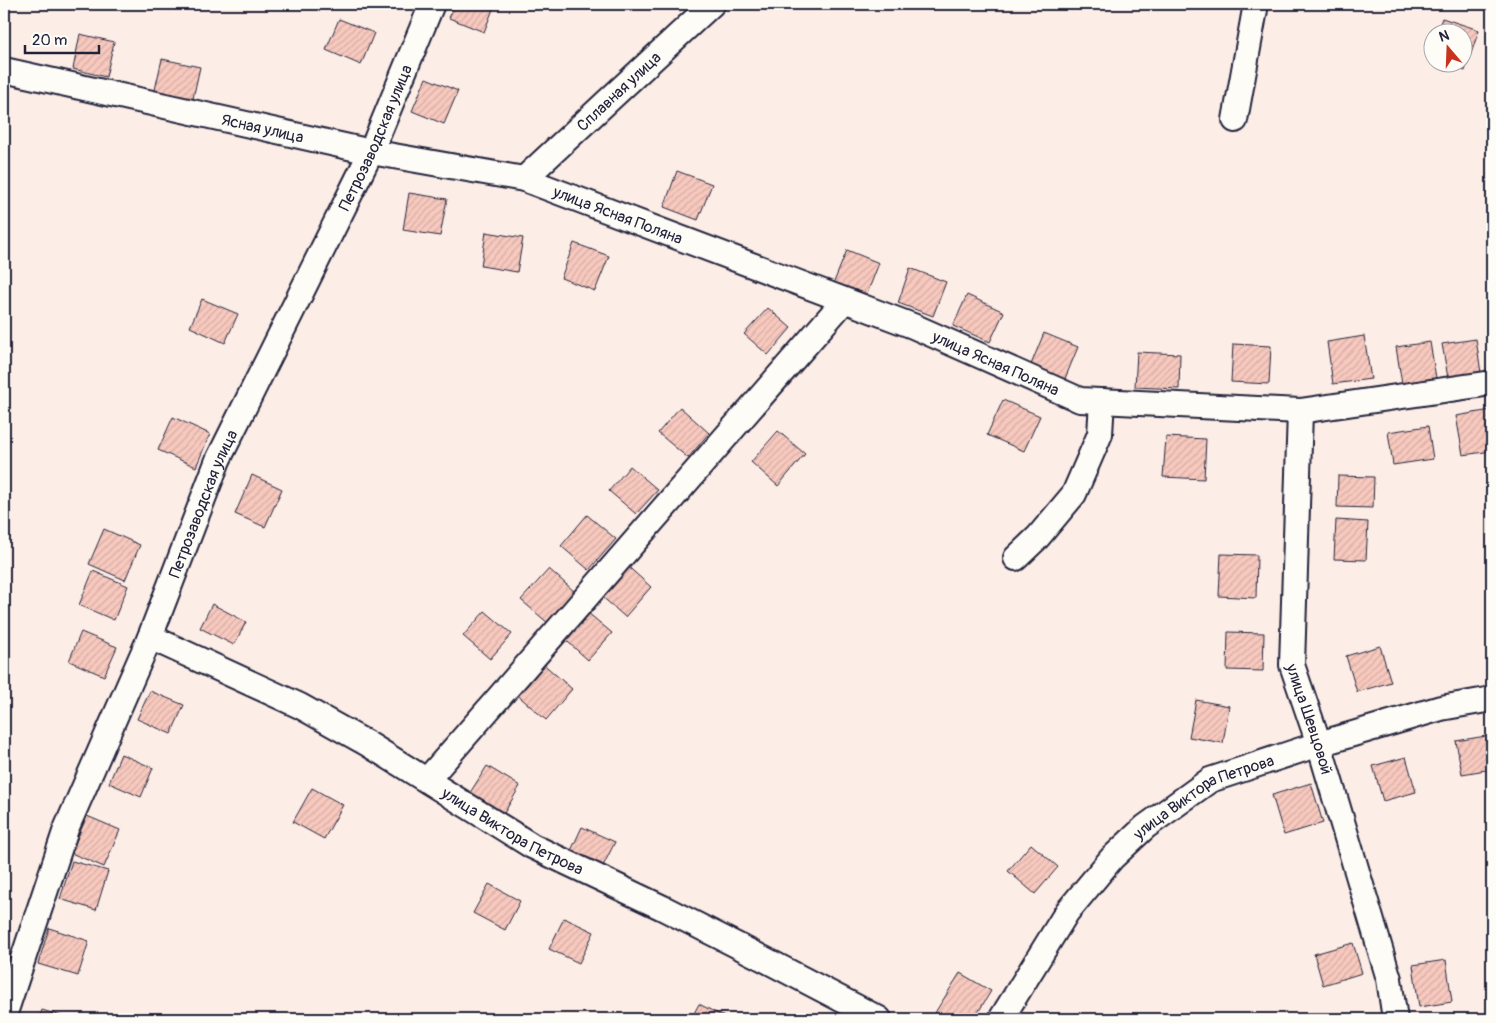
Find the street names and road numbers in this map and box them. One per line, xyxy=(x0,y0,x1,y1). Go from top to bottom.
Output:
street label: Сплавная улица xyxy=(573,48,665,136)
street label: Петрозаводская улица xyxy=(334,62,417,214)
street label: Ясная улица xyxy=(219,110,305,148)
street label: улица Ясная Поляна xyxy=(549,182,685,249)
street label: улица Ясная Поляна xyxy=(928,326,1062,401)
street label: Петрозаводская улица xyxy=(165,427,242,581)
street label: улица Шевцовой xyxy=(1281,661,1336,777)
street label: улица Виктора Петрова xyxy=(1128,751,1277,845)
street label: улица Виктора Петрова xyxy=(437,783,586,880)

